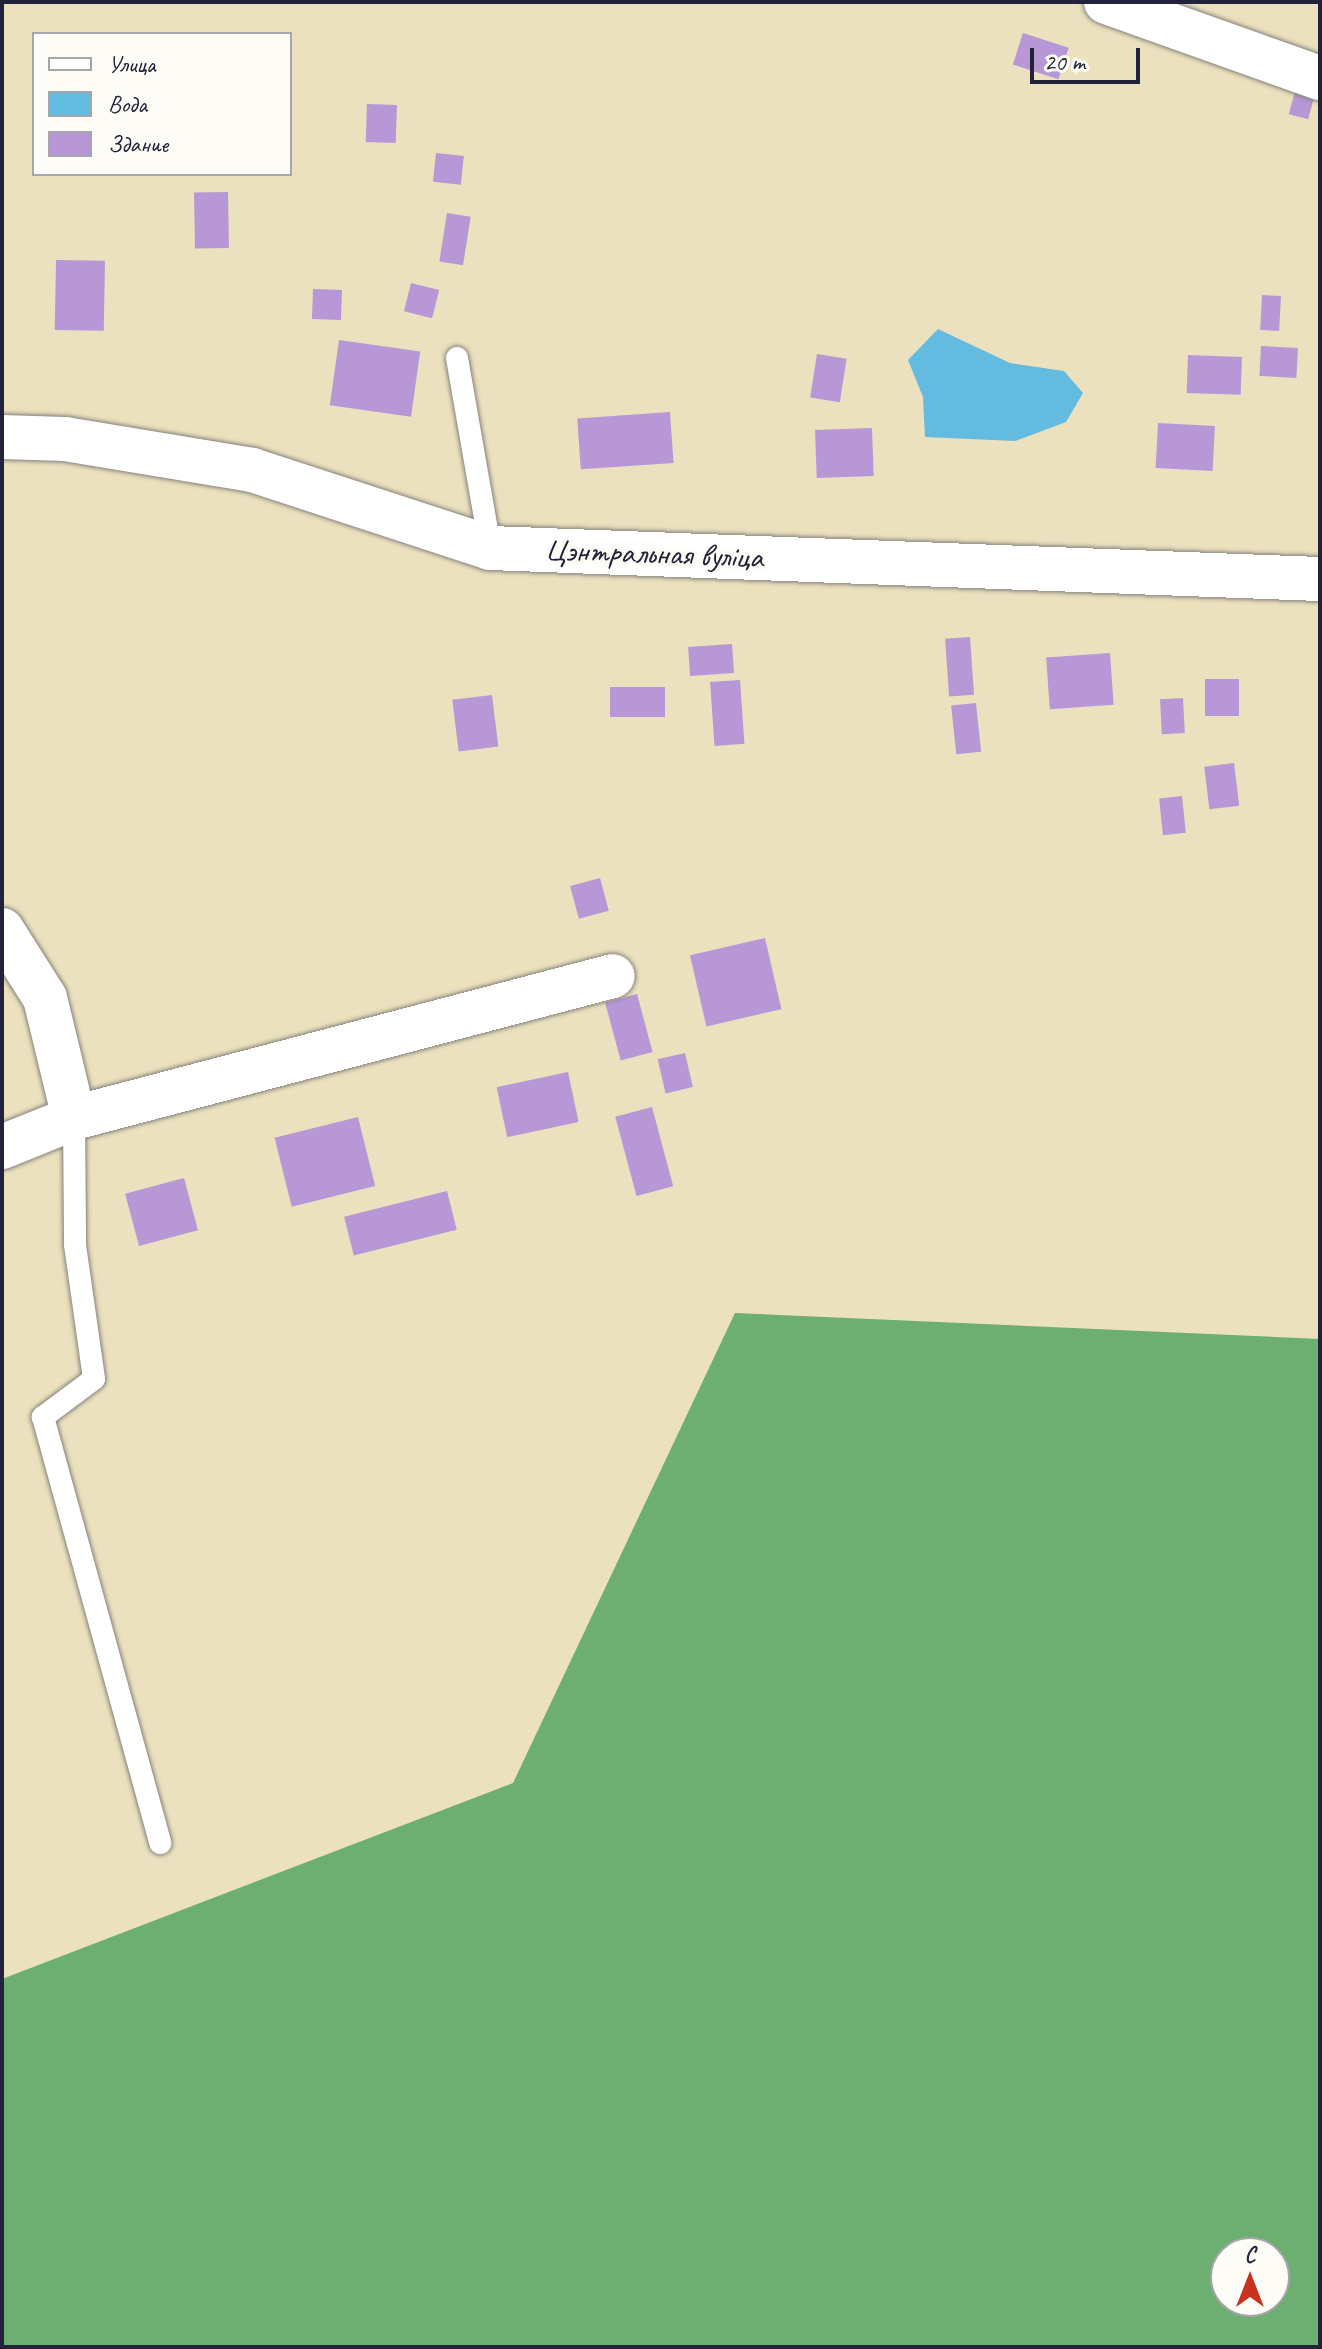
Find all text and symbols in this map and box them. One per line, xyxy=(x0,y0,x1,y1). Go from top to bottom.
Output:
legend xyxy=(32,32,292,176)
scale bar xyxy=(1034,32,1144,82)
text: 20 m xyxy=(1044,47,1085,77)
text: Улица xyxy=(108,49,156,79)
text: Вода xyxy=(108,89,147,119)
text: Здание xyxy=(108,129,168,159)
street label: Цэнтральная вуліца xyxy=(544,531,764,577)
north arrow xyxy=(1210,2237,1290,2317)
text: С xyxy=(1245,2241,1255,2269)

